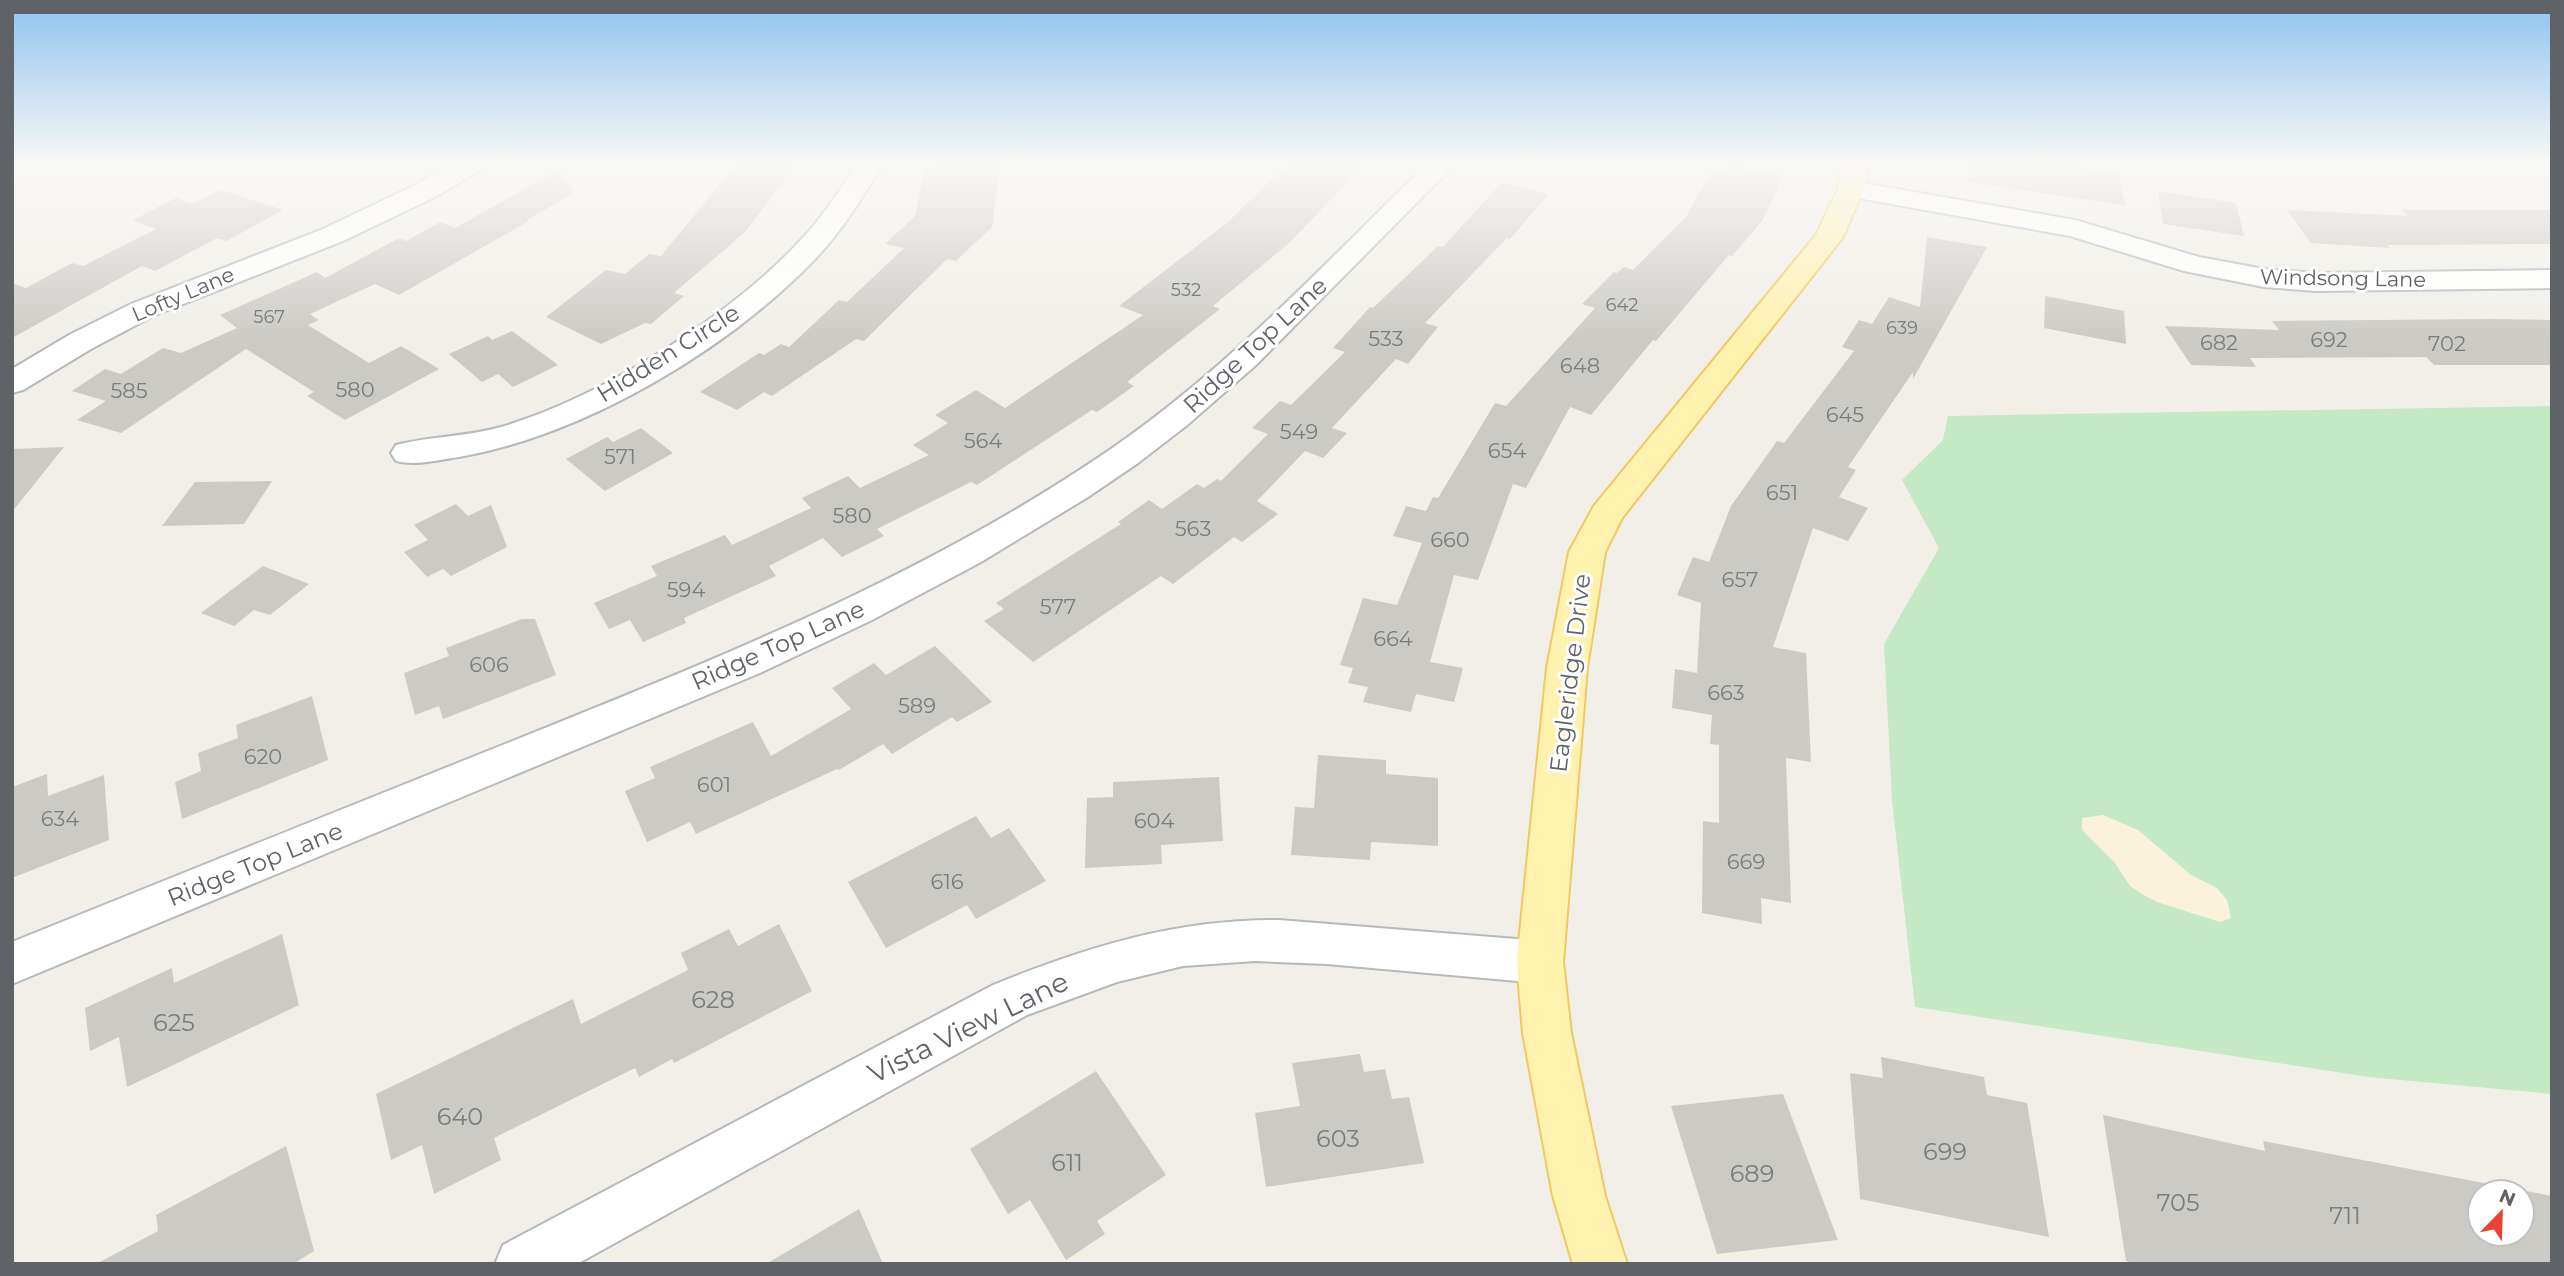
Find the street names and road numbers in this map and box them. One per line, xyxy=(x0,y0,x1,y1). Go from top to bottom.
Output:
street label: Lofty Lane xyxy=(128,261,238,327)
street label: Windsong Lane xyxy=(2260,264,2426,292)
street label: Ridge Top Lane xyxy=(1177,271,1333,419)
street label: Hidden Circle xyxy=(591,298,745,408)
street label: Eagleridge Drive xyxy=(1543,572,1597,774)
street label: Ridge Top Lane xyxy=(687,594,869,696)
street label: Ridge Top Lane xyxy=(163,816,347,912)
street label: Vista View Lane xyxy=(862,964,1074,1090)

